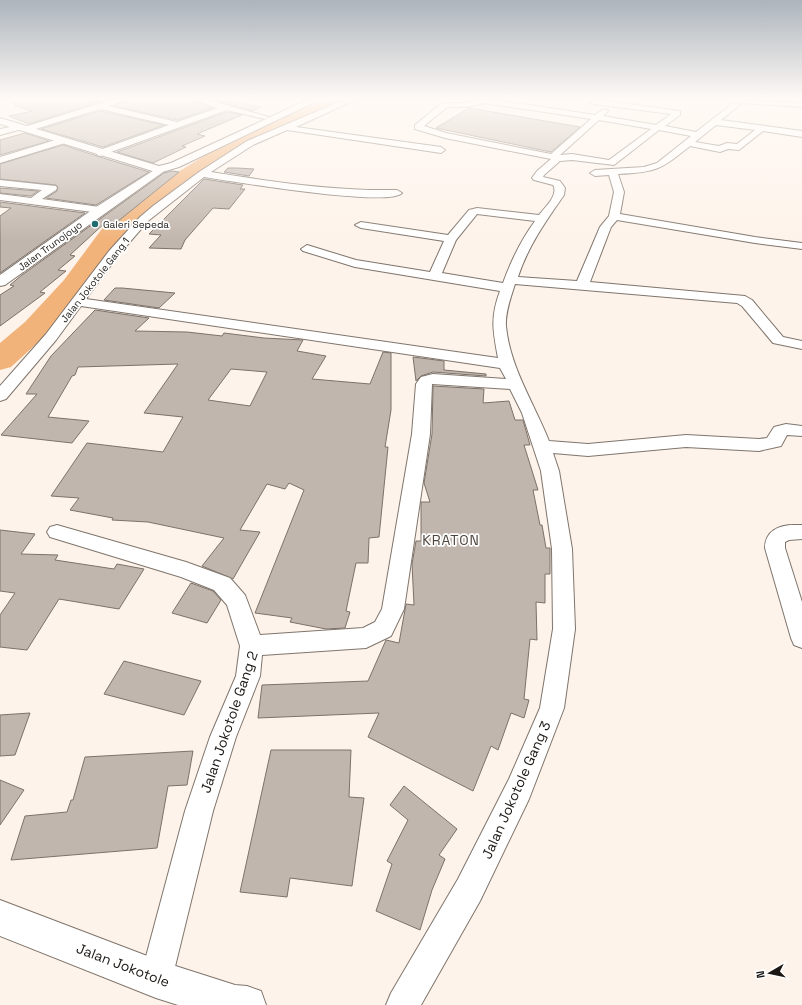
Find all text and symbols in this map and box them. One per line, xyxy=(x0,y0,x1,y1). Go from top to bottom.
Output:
street label: Jalan Trunojoyo xyxy=(15,218,85,274)
place label: Galeri Sepeda xyxy=(103,218,169,231)
marker: Galeri Sepeda xyxy=(90,219,100,229)
street label: Jalan Jokotole Gang 1 xyxy=(58,235,132,325)
district label: KRATON xyxy=(422,531,480,549)
street label: Jalan Jokotole Gang 2 xyxy=(196,649,262,795)
street label: Jalan Jokotole Gang 3 xyxy=(478,718,554,862)
street label: Jalan Jokotole xyxy=(74,939,172,991)
north arrow xyxy=(750,953,790,993)
text: N xyxy=(753,970,768,979)

